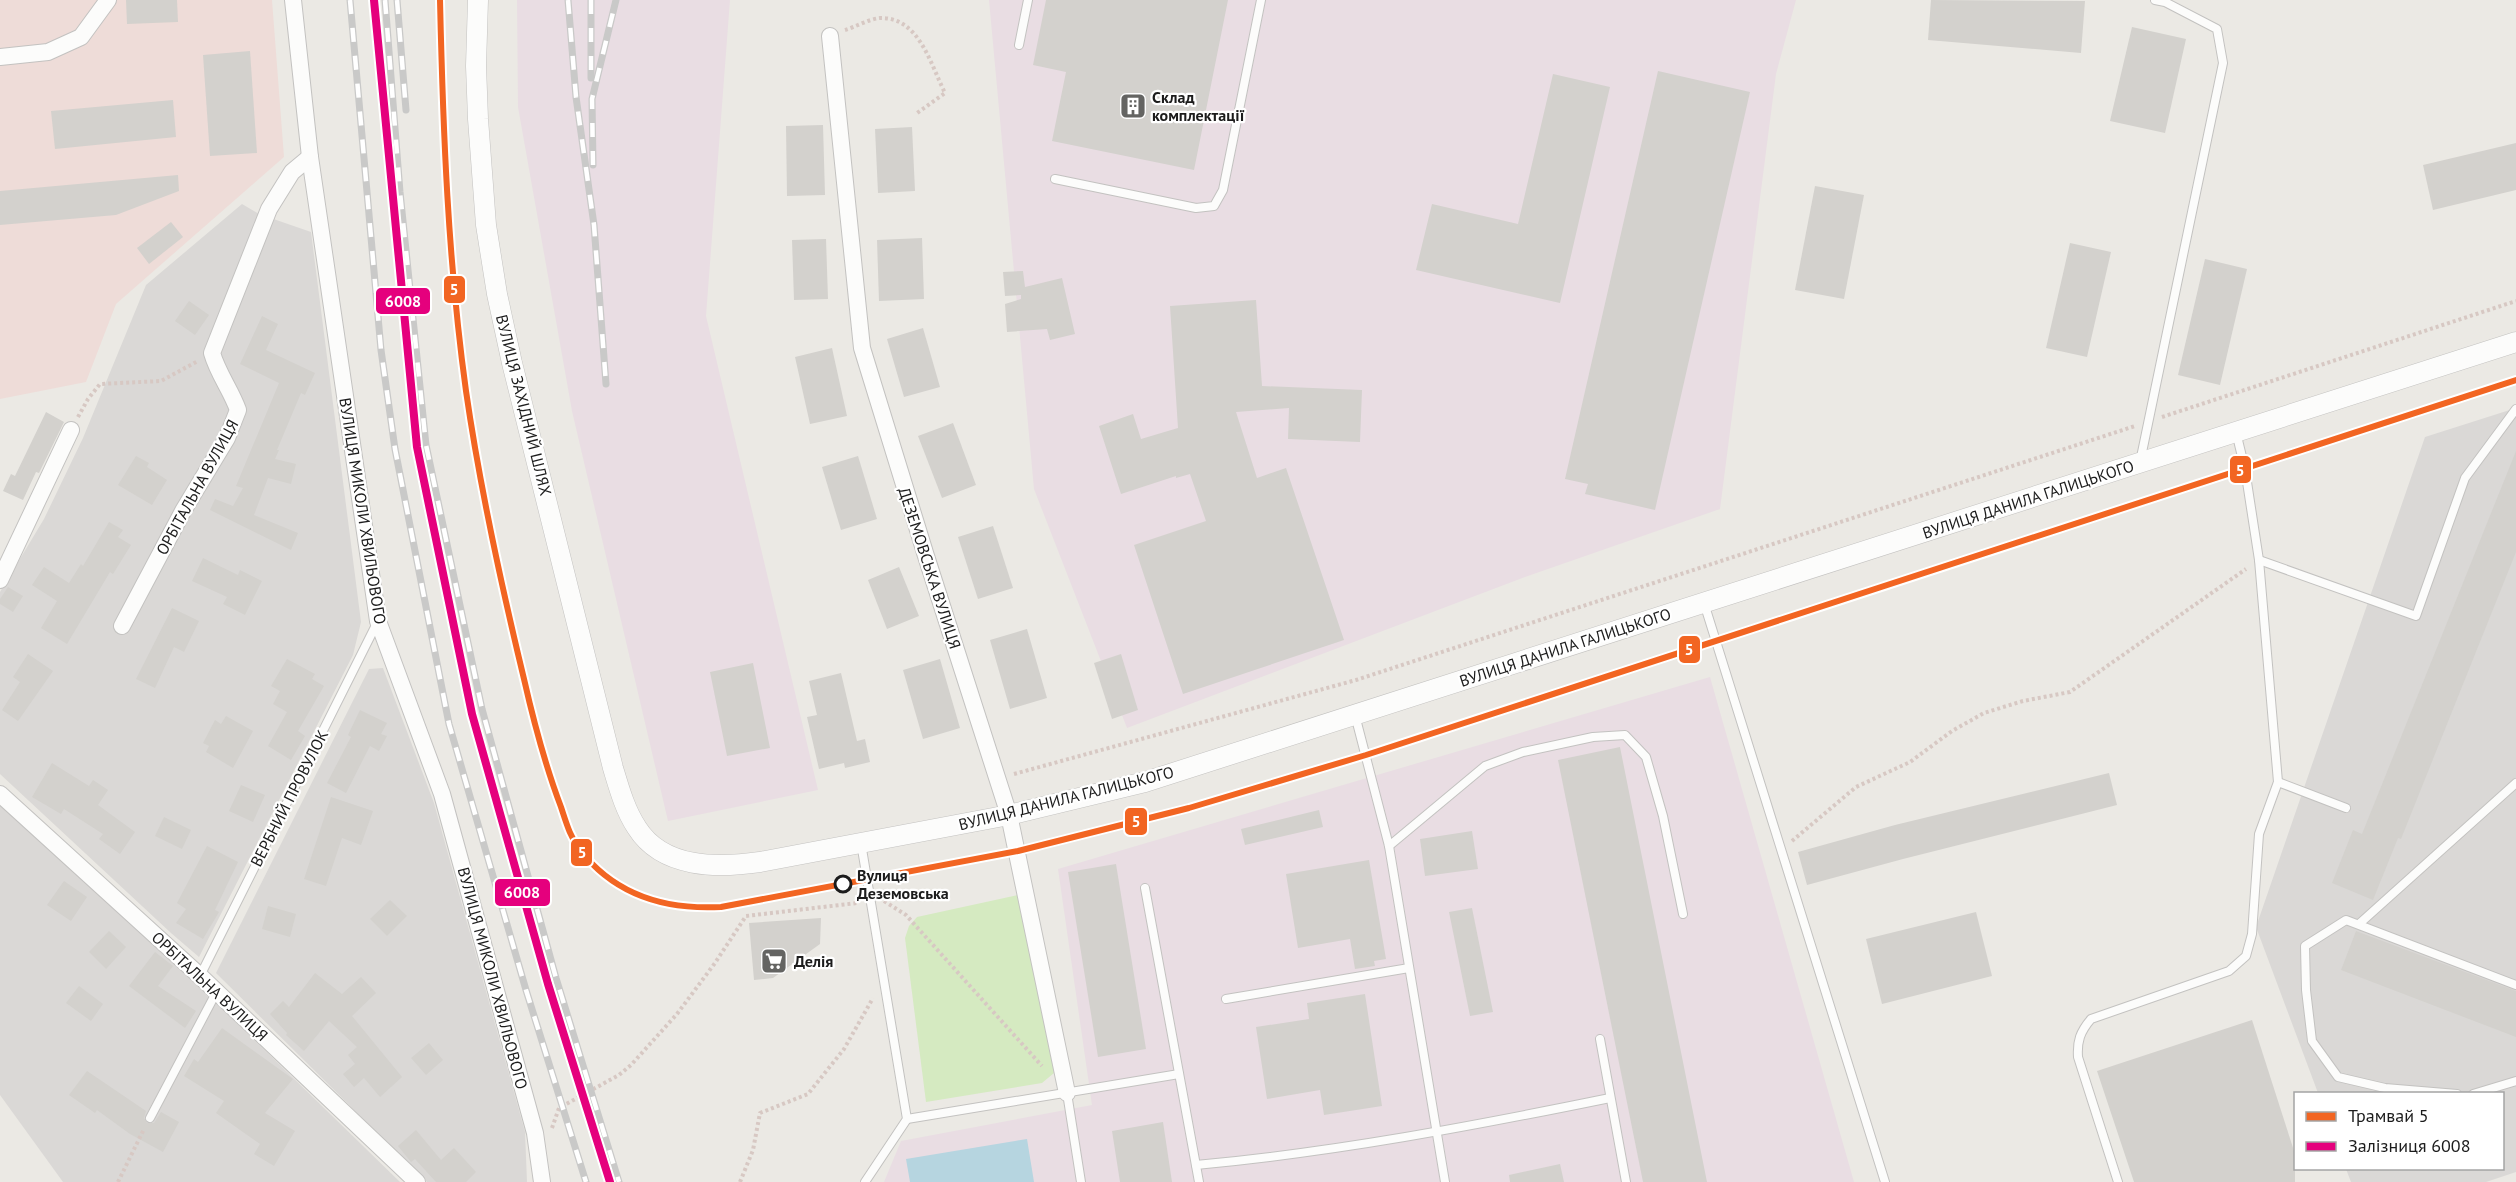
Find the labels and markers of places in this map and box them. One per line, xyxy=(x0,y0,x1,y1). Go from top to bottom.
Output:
place label: Склад комплектації xyxy=(1152,87,1245,125)
building icon: Склад комплектації xyxy=(1118,91,1148,121)
place label: Вулиця Деземовська xyxy=(857,865,949,903)
marker: Вулиця Деземовська xyxy=(834,875,852,893)
supermarket icon: Делія xyxy=(759,946,789,976)
place label: Делія xyxy=(794,951,833,971)

